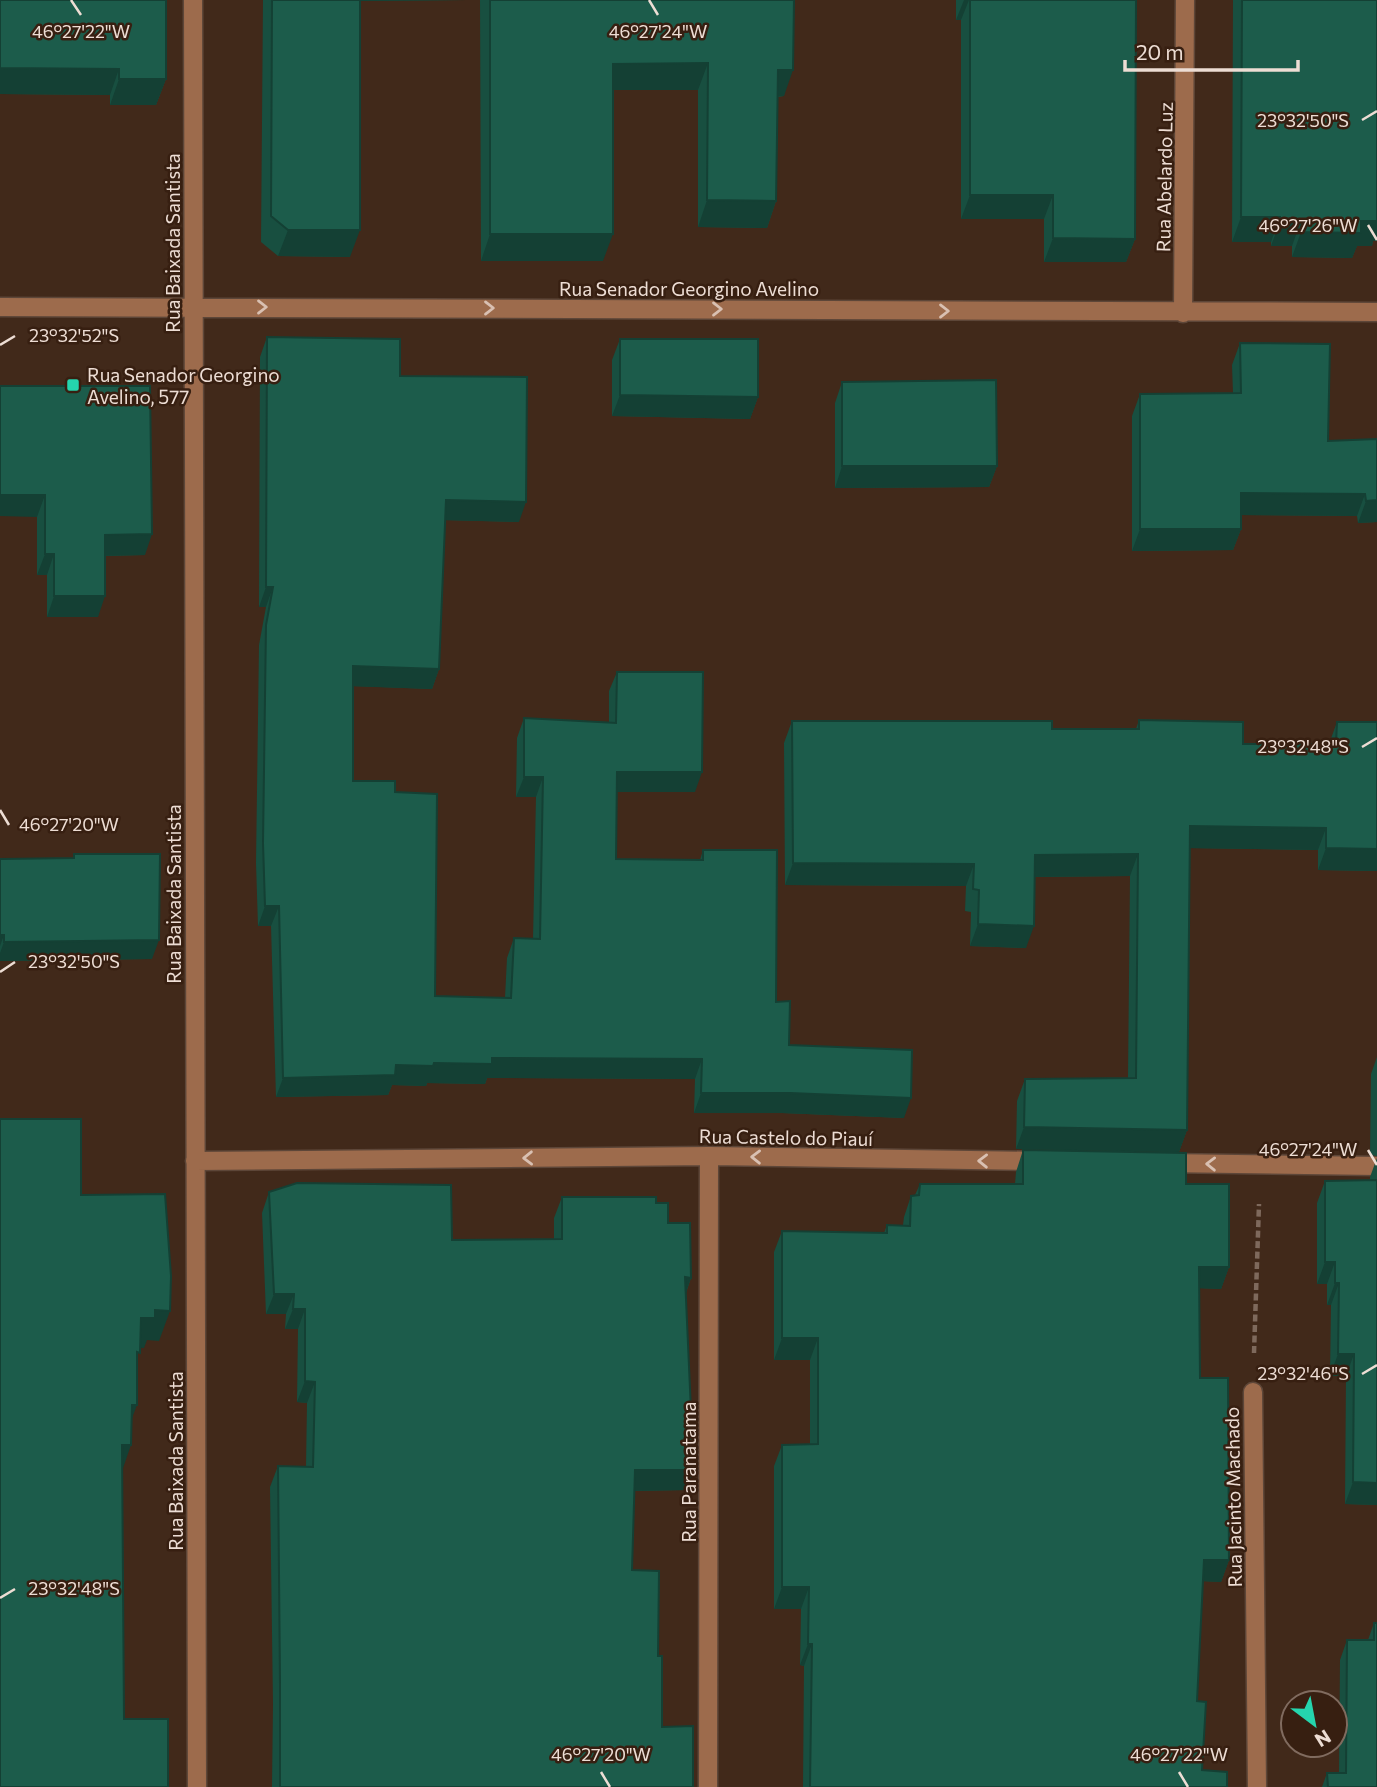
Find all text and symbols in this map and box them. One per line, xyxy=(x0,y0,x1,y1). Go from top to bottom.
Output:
text: 46°27'22"W xyxy=(32,20,130,42)
text: 46°27'24"W xyxy=(609,20,707,42)
scale bar xyxy=(1125,28,1298,72)
text: 20 m xyxy=(1136,39,1184,64)
street label: Rua Abelardo Luz xyxy=(1151,102,1177,252)
text: 23°32'50"S xyxy=(1257,109,1349,131)
street label: Rua Baixada Santista xyxy=(161,153,184,333)
text: 46°27'26"W xyxy=(1258,214,1358,236)
street label: Rua Senador Georgino Avelino xyxy=(559,277,819,300)
one-way arrow xyxy=(257,299,268,315)
one-way arrow xyxy=(485,300,495,316)
one-way arrow xyxy=(712,301,723,317)
one-way arrow xyxy=(940,303,950,319)
text: 23°32'52"S xyxy=(29,324,119,346)
place label: Rua Senador Georgino Avelino, 577 xyxy=(87,363,280,408)
marker: Rua Senador Georgino Avelino, 577 xyxy=(65,377,81,393)
text: 23°32'48"S xyxy=(1257,735,1349,757)
street label: Rua Baixada Santista xyxy=(162,804,185,984)
text: 46°27'20"W xyxy=(19,813,119,835)
text: 23°32'50"S xyxy=(28,950,120,972)
street label: Rua Castelo do Piauí xyxy=(699,1124,874,1150)
text: 46°27'24"W xyxy=(1259,1138,1357,1160)
one-way arrow xyxy=(750,1149,761,1165)
one-way arrow xyxy=(523,1150,533,1166)
one-way arrow xyxy=(978,1153,989,1168)
one-way arrow xyxy=(1205,1156,1216,1172)
text: 23°32'46"S xyxy=(1257,1362,1349,1384)
street label: Rua Baixada Santista xyxy=(164,1371,187,1551)
street label: Rua Paranatama xyxy=(677,1401,700,1543)
street label: Rua Jacinto Machado xyxy=(1220,1407,1246,1587)
text: 23°32'48"S xyxy=(28,1577,120,1599)
north arrow xyxy=(1279,1689,1349,1759)
text: N xyxy=(1311,1725,1335,1752)
text: 46°27'20"W xyxy=(551,1743,651,1765)
text: 46°27'22"W xyxy=(1130,1743,1228,1765)

